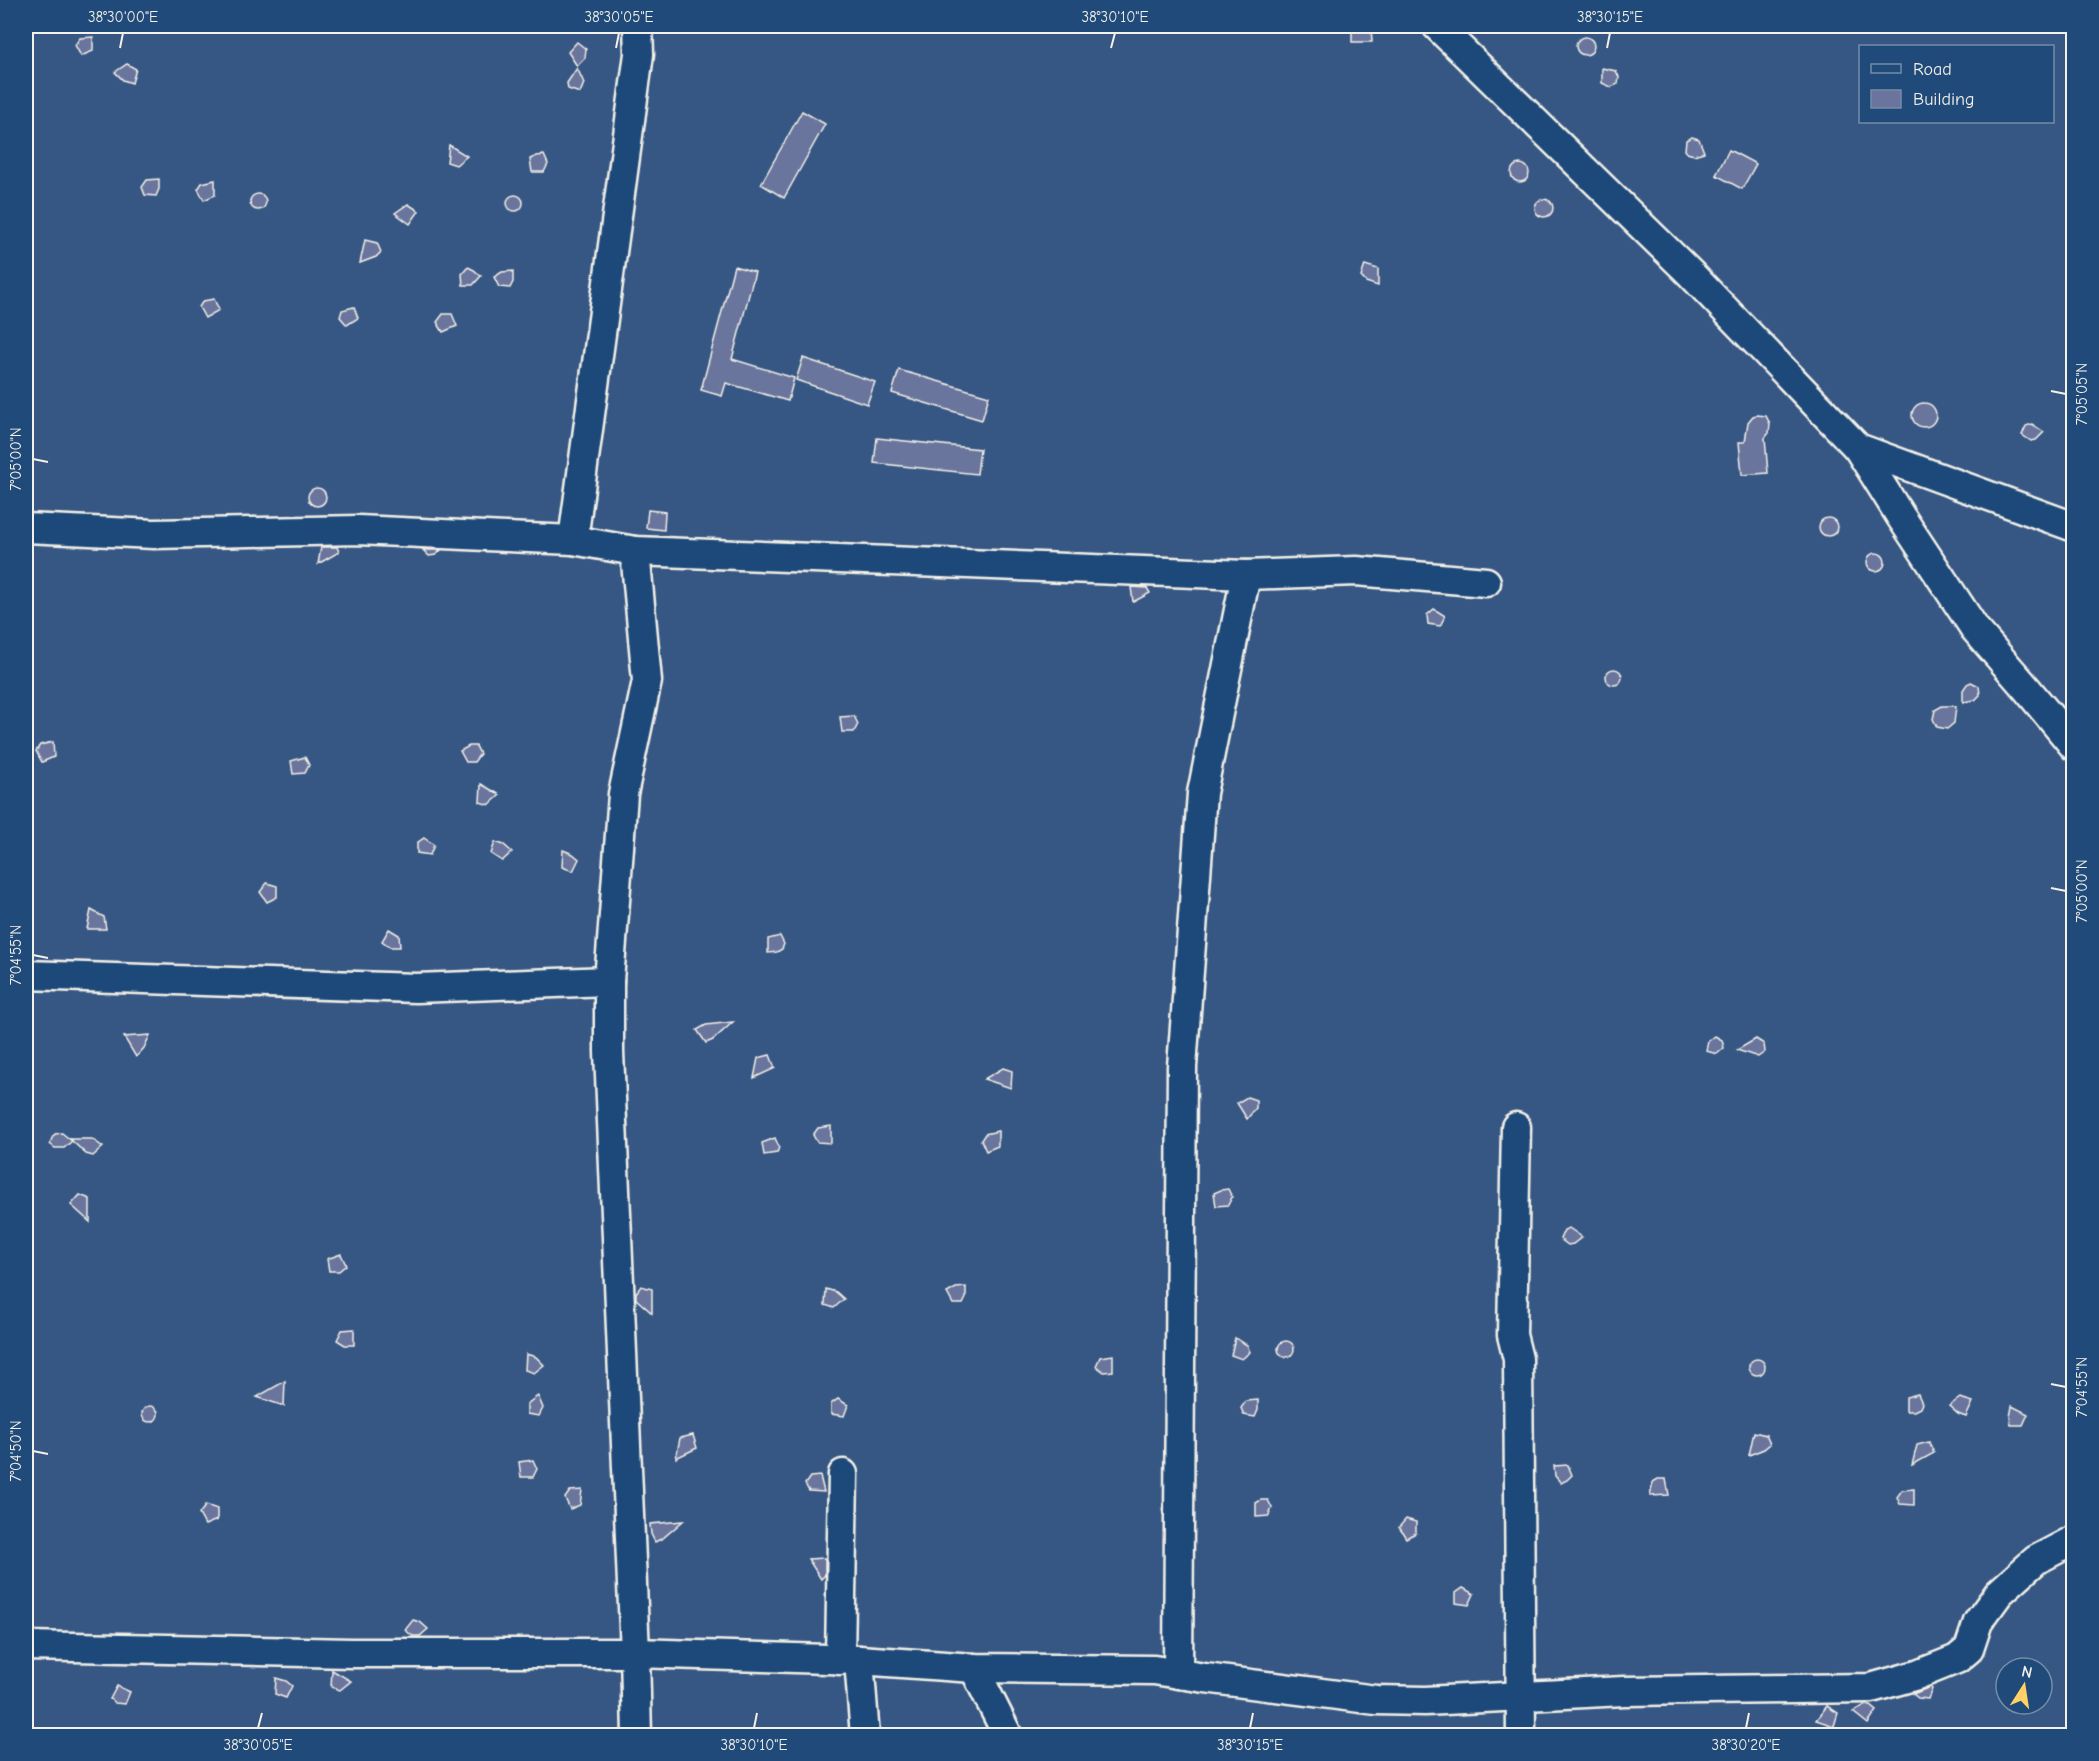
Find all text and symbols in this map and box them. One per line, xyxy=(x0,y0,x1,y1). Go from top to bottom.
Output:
text: 38°30'00"E xyxy=(88,8,158,26)
text: 38°30'05"E xyxy=(584,8,654,26)
text: 38°30'10"E xyxy=(1082,8,1148,26)
text: 38°30'15"E xyxy=(1577,8,1643,26)
legend xyxy=(1859,45,2054,123)
text: Road xyxy=(1913,59,1952,80)
text: Building xyxy=(1913,89,1975,110)
text: 7°05'05"N xyxy=(2073,363,2091,425)
text: 7°05'00"N xyxy=(7,427,25,491)
text: 7°05'00"N xyxy=(2073,859,2091,923)
text: 7°04'55"N xyxy=(7,925,25,985)
text: 7°04'55"N xyxy=(2073,1357,2091,1417)
text: 7°04'50"N xyxy=(7,1420,25,1482)
north arrow xyxy=(1994,1656,2054,1716)
text: N xyxy=(2020,1662,2034,1682)
text: 38°30'05"E xyxy=(223,1736,293,1754)
text: 38°30'10"E xyxy=(721,1736,787,1754)
text: 38°30'15"E xyxy=(1217,1736,1283,1754)
text: 38°30'20"E xyxy=(1712,1736,1780,1754)

